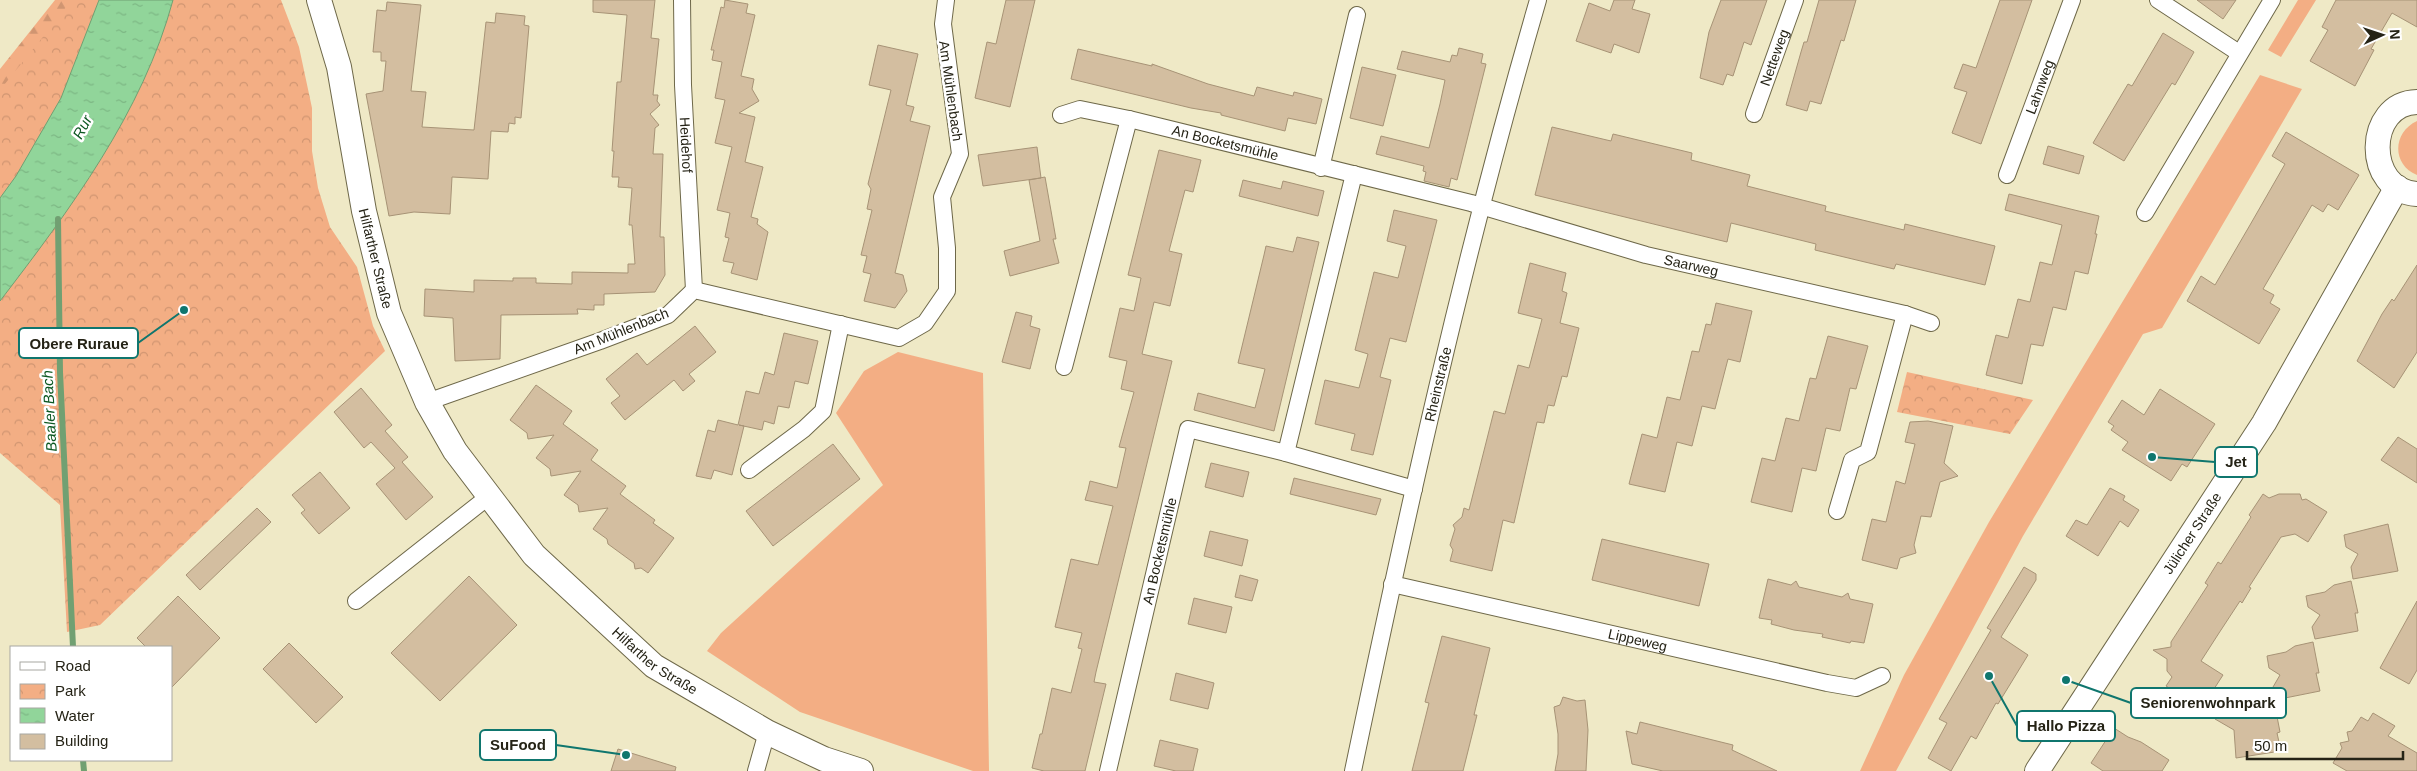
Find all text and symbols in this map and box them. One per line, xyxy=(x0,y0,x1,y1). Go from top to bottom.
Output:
north arrow xyxy=(2357,10,2407,60)
street label: Netteweg xyxy=(1757,27,1792,88)
text: N xyxy=(2387,29,2403,40)
street label: Am Mühlenbach xyxy=(936,40,966,142)
street label: Lahnweg xyxy=(2022,57,2057,116)
water label: Rur xyxy=(69,111,96,142)
street label: Heidehof xyxy=(677,116,696,173)
street label: An Bocketsmühle xyxy=(1170,122,1280,163)
street label: Hilfarther Straße xyxy=(356,207,396,311)
street label: Saarweg xyxy=(1662,251,1720,279)
street label: Am Mühlenbach xyxy=(571,305,671,357)
callout: Obere Ruraue xyxy=(19,328,138,358)
text: Obere Ruraue xyxy=(29,335,129,352)
street label: Rheinstraße xyxy=(1421,345,1455,423)
water label: Baaler Bach xyxy=(38,370,60,452)
callout: Jet xyxy=(2215,447,2257,477)
text: Jet xyxy=(2225,453,2247,470)
street label: Jülicher Straße xyxy=(2160,489,2225,577)
street label: An Bocketsmühle xyxy=(1139,496,1180,606)
street label: Hilfarther Straße xyxy=(609,624,701,698)
street label: Lippeweg xyxy=(1607,625,1669,654)
legend xyxy=(10,646,172,761)
text: Road xyxy=(55,657,91,674)
text: Park xyxy=(55,682,86,699)
callout: Seniorenwohnpark xyxy=(2131,688,2286,718)
text: Seniorenwohnpark xyxy=(2140,694,2276,711)
text: Water xyxy=(55,707,94,724)
callout: Hallo Pizza xyxy=(2017,711,2115,741)
text: Hallo Pizza xyxy=(2027,717,2106,734)
scale bar xyxy=(2247,728,2403,760)
callout: SuFood xyxy=(480,730,556,760)
text: Building xyxy=(55,732,108,749)
text: SuFood xyxy=(490,736,546,753)
text: 50 m xyxy=(2254,737,2287,754)

